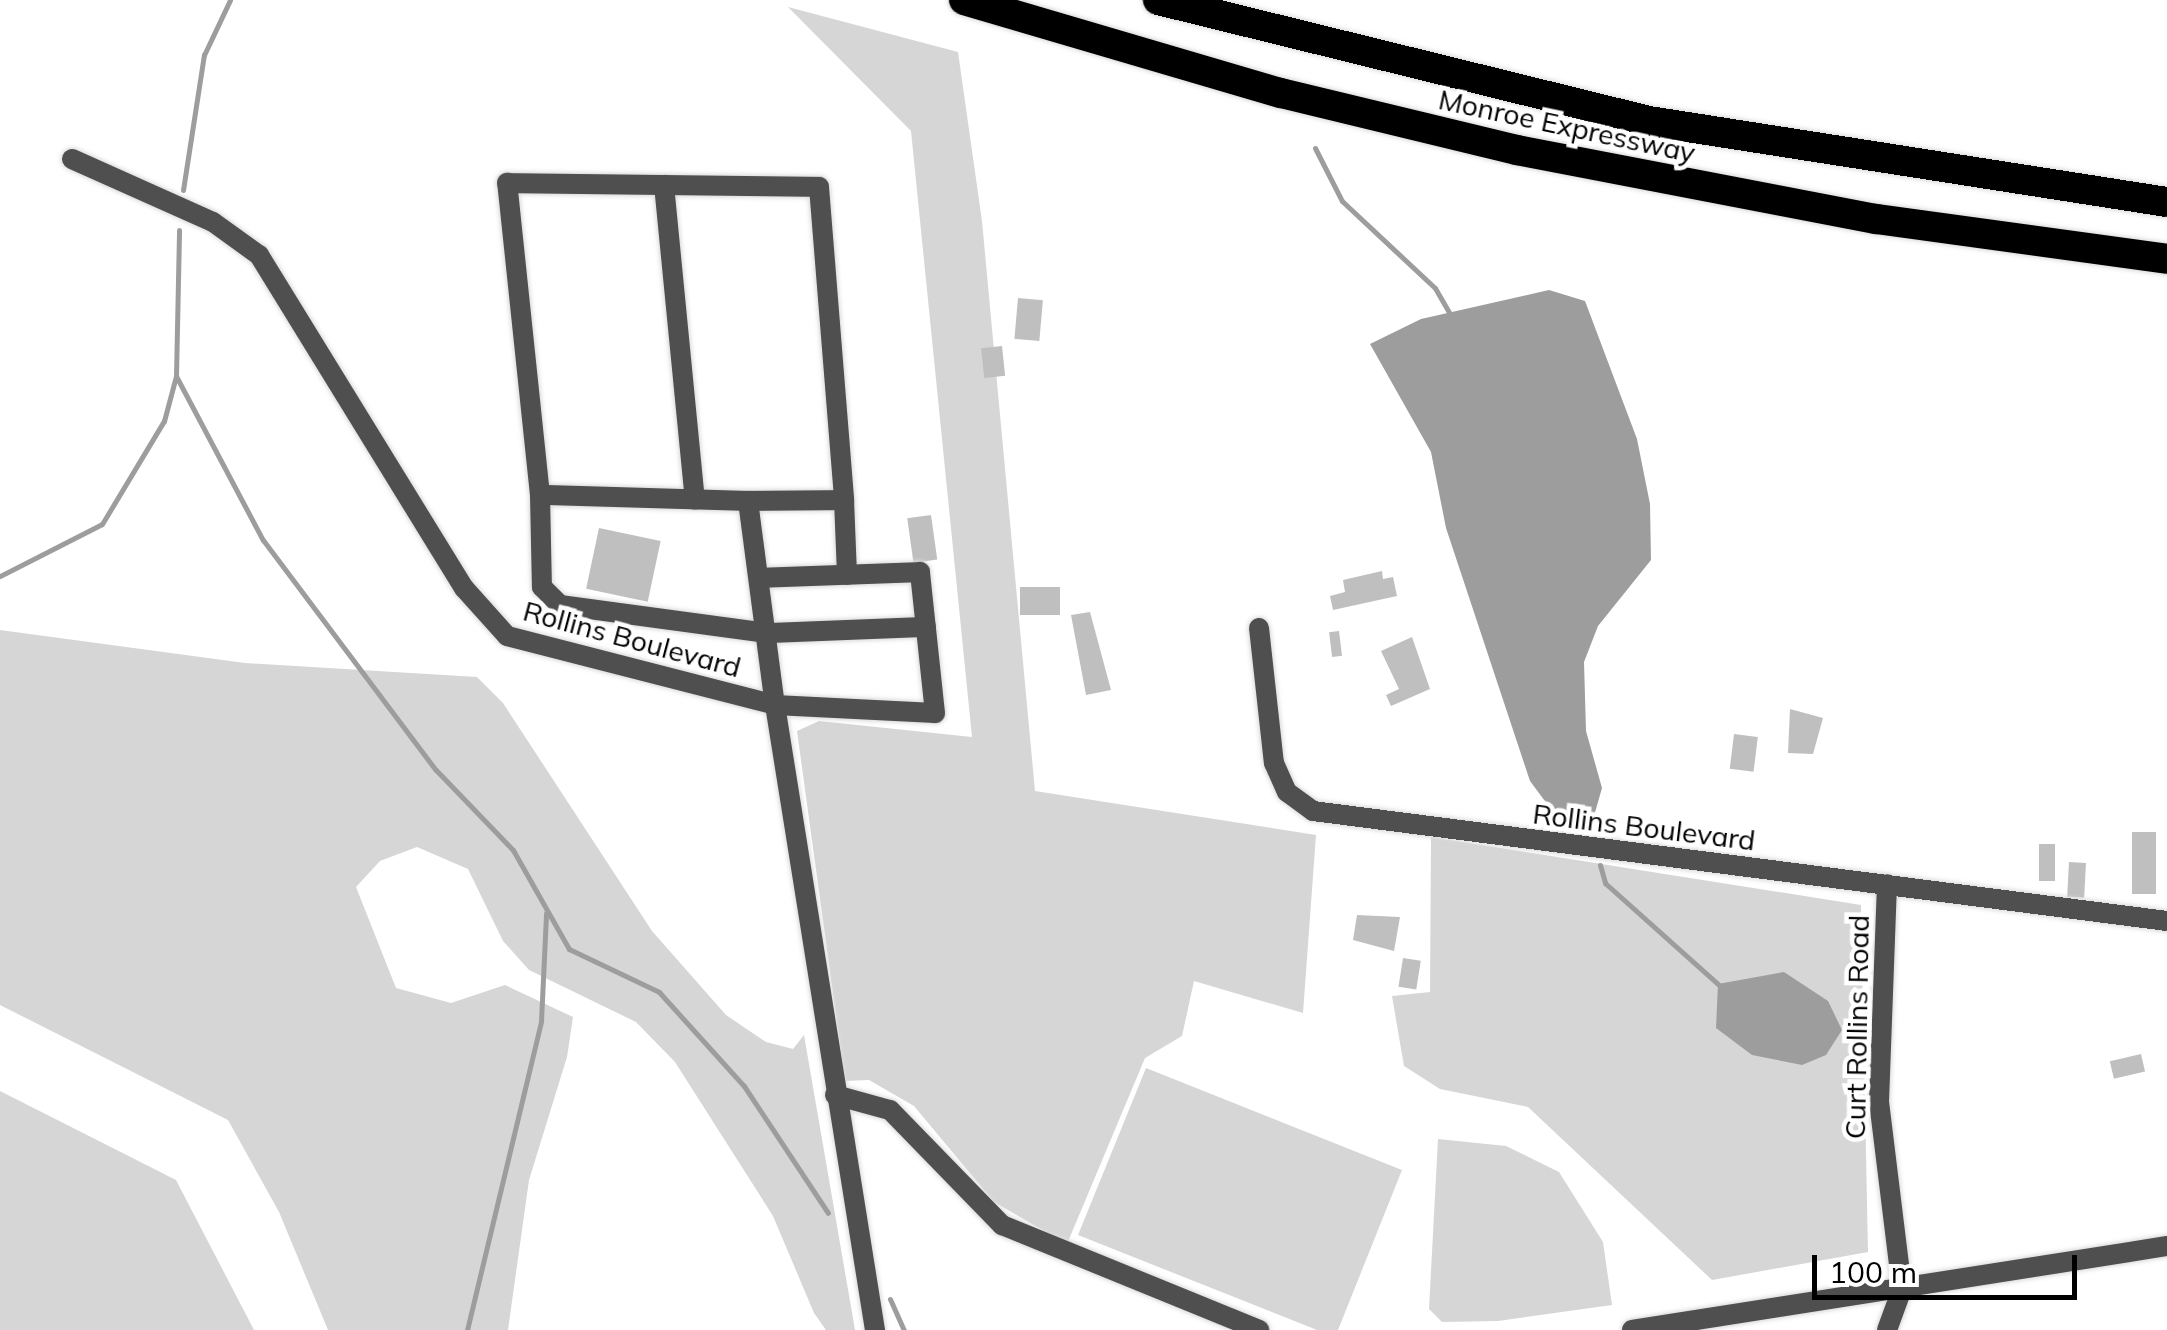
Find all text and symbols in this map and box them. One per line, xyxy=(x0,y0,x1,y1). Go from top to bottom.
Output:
street label: Monroe Expressway xyxy=(1436,82,1698,170)
street label: Rollins Boulevard xyxy=(520,594,744,684)
street label: Rollins Boulevard xyxy=(1531,797,1757,857)
street label: Curt Rollins Road xyxy=(1838,915,1876,1139)
scale bar xyxy=(1817,1235,2082,1297)
text: 100 m xyxy=(1829,1253,1917,1291)

